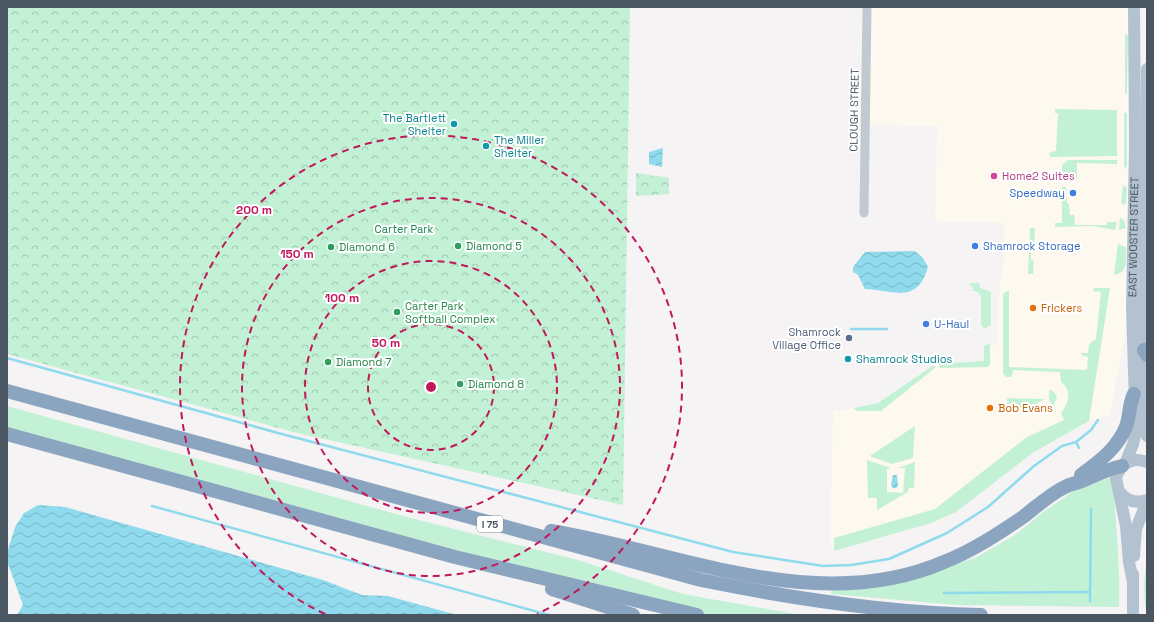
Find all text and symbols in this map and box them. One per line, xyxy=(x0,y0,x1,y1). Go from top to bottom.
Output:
street label: CLOUGH STREET xyxy=(846,68,862,152)
place label: The Bartlett Shelter xyxy=(383,111,446,138)
marker: The Bartlett Shelter xyxy=(449,119,459,129)
place label: The Miller Shelter xyxy=(494,133,545,160)
marker: The Miller Shelter xyxy=(481,141,491,151)
place label: Home2 Suites xyxy=(1002,169,1075,183)
marker: Home2 Suites xyxy=(989,171,999,181)
street label: EAST WOOSTER STREET xyxy=(1125,176,1141,297)
place label: Speedway xyxy=(1009,186,1065,200)
marker: Speedway xyxy=(1068,188,1078,198)
text: 200 m xyxy=(236,202,272,218)
park label: Carter Park xyxy=(375,222,433,236)
place label: Diamond 5 xyxy=(466,239,522,253)
place label: Shamrock Storage xyxy=(983,239,1080,253)
place label: Diamond 6 xyxy=(339,240,395,254)
marker: Diamond 5 xyxy=(453,241,463,251)
marker: Shamrock Storage xyxy=(970,241,980,251)
marker: Diamond 6 xyxy=(326,242,336,252)
text: 150 m xyxy=(280,246,314,262)
text: 100 m xyxy=(325,290,359,306)
place label: Carter Park Softball Complex xyxy=(405,299,496,326)
place label: Frickers xyxy=(1041,301,1083,315)
marker: Frickers xyxy=(1028,303,1038,313)
marker: Carter Park Softball Complex xyxy=(392,307,402,317)
place label: U-Haul xyxy=(934,317,969,331)
marker: U-Haul xyxy=(921,319,931,329)
place label: Shamrock Village Office xyxy=(772,325,841,352)
marker: Shamrock Village Office xyxy=(844,333,854,343)
text: 50 m xyxy=(372,335,400,351)
place label: Shamrock Studios xyxy=(856,352,952,366)
marker: Shamrock Studios xyxy=(843,354,853,364)
place label: Diamond 7 xyxy=(336,355,391,369)
marker: Diamond 7 xyxy=(323,357,333,367)
place label: Diamond 8 xyxy=(468,377,524,391)
marker: Diamond 8 xyxy=(455,379,465,389)
centre of rings xyxy=(424,380,438,394)
place label: Bob Evans xyxy=(998,401,1053,415)
marker: Bob Evans xyxy=(985,403,995,413)
road number: I 75 xyxy=(477,516,503,532)

